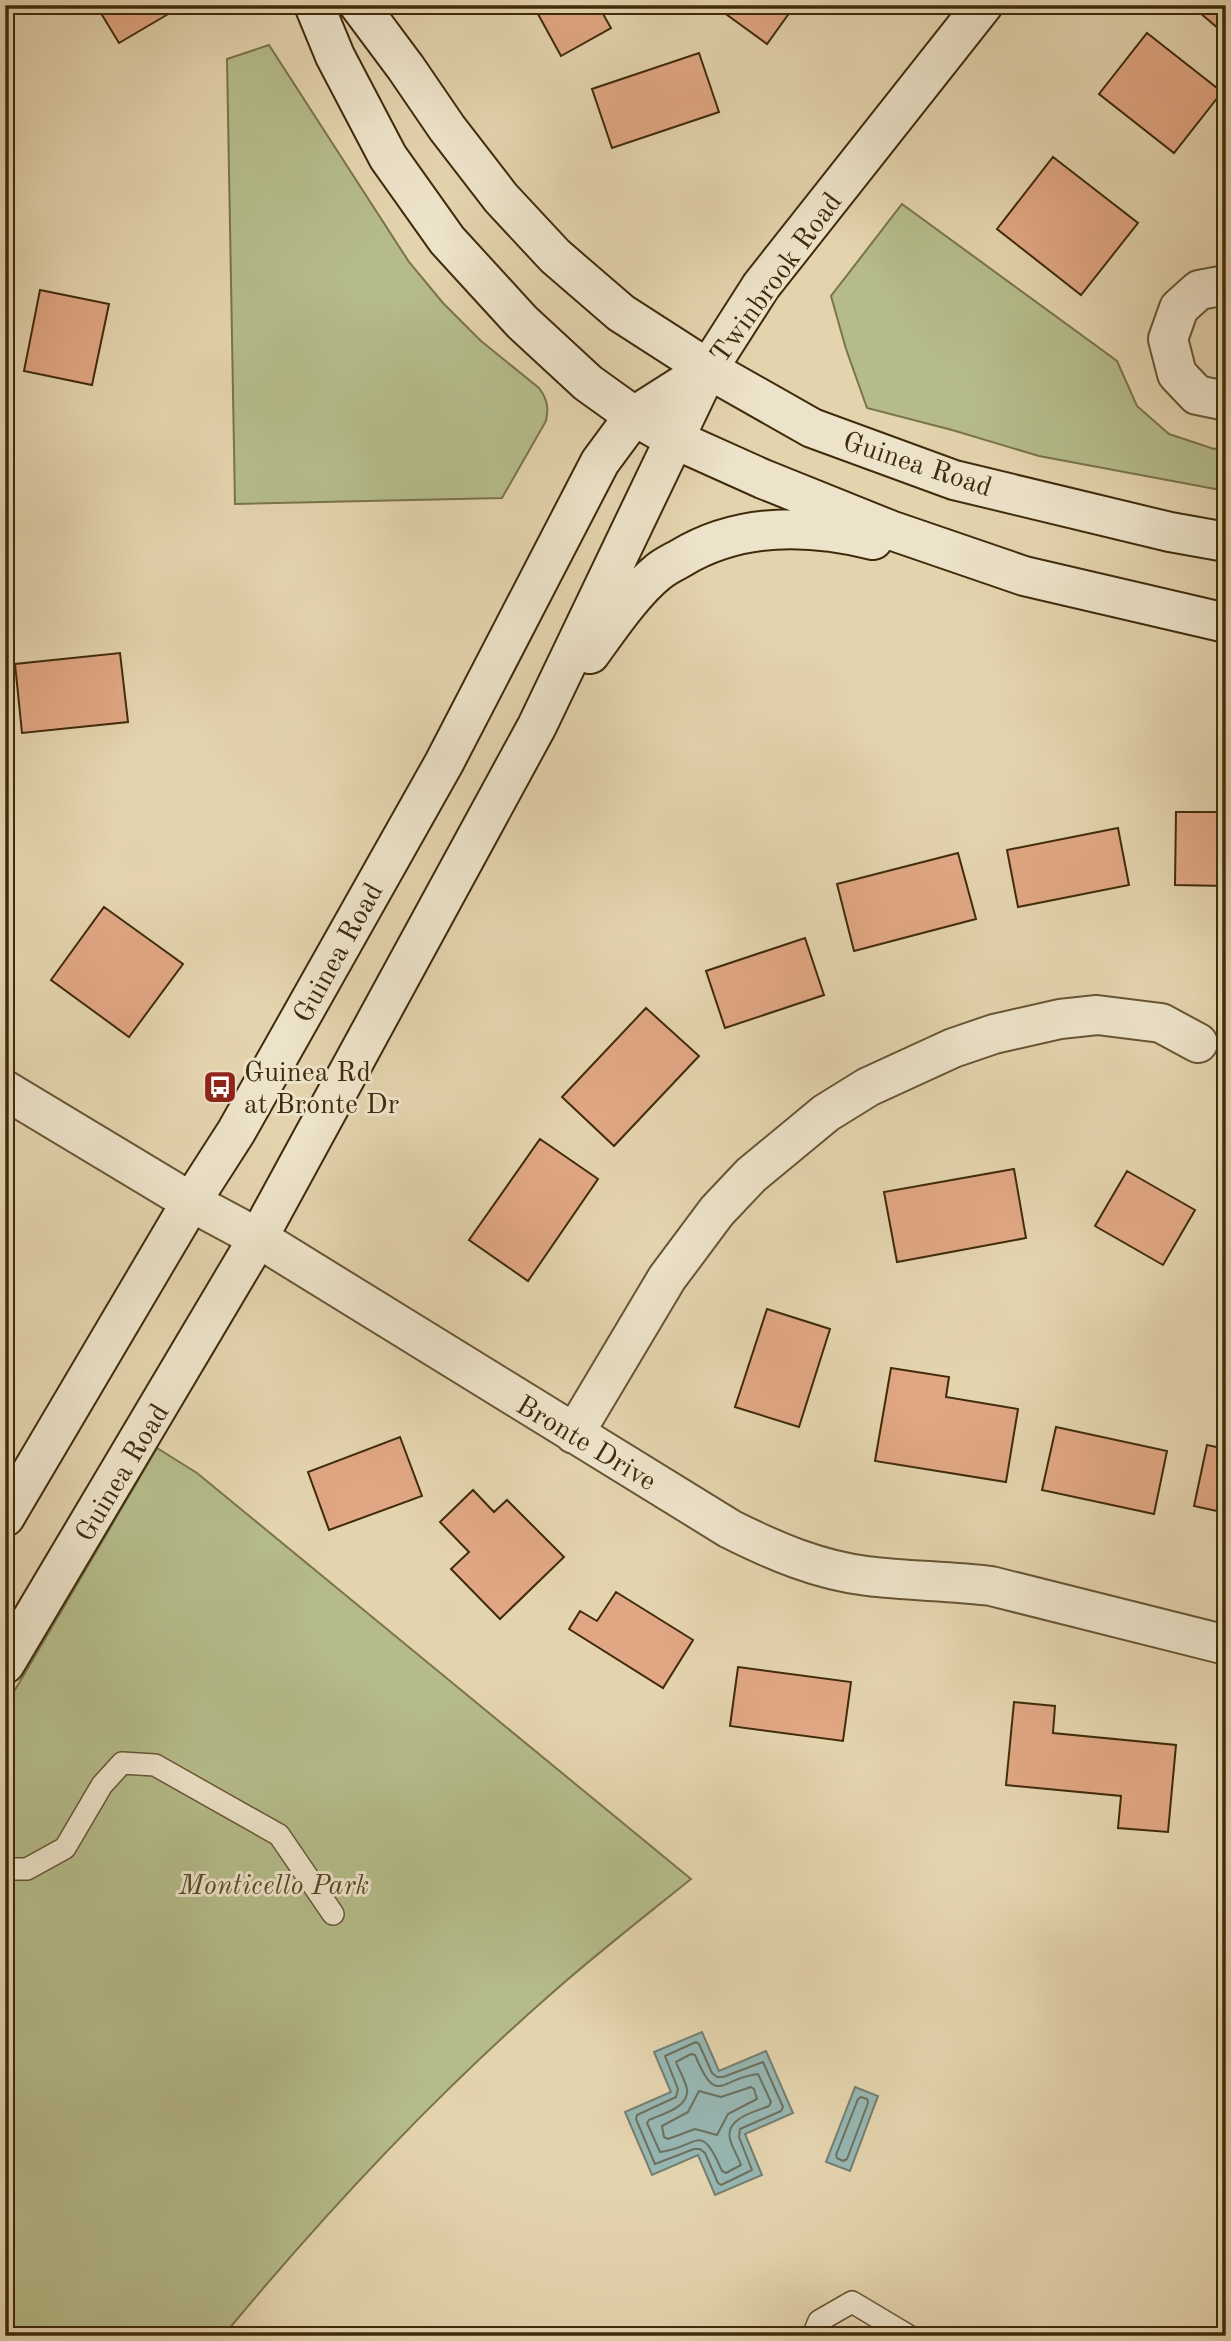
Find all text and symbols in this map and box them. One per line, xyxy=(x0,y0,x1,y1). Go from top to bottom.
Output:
street label: Twinbrook Road xyxy=(707,189,848,369)
street label: Guinea Road xyxy=(839,429,995,503)
street label: Guinea Road xyxy=(290,879,389,1028)
place label: Guinea Rd at Bronte Dr xyxy=(244,1060,399,1120)
bus stop icon: Guinea Rd at Bronte Dr xyxy=(201,1068,239,1106)
street label: Bronte Drive xyxy=(511,1392,660,1497)
street label: Guinea Road xyxy=(72,1400,175,1547)
park label: Monticello Park xyxy=(178,1873,369,1901)

